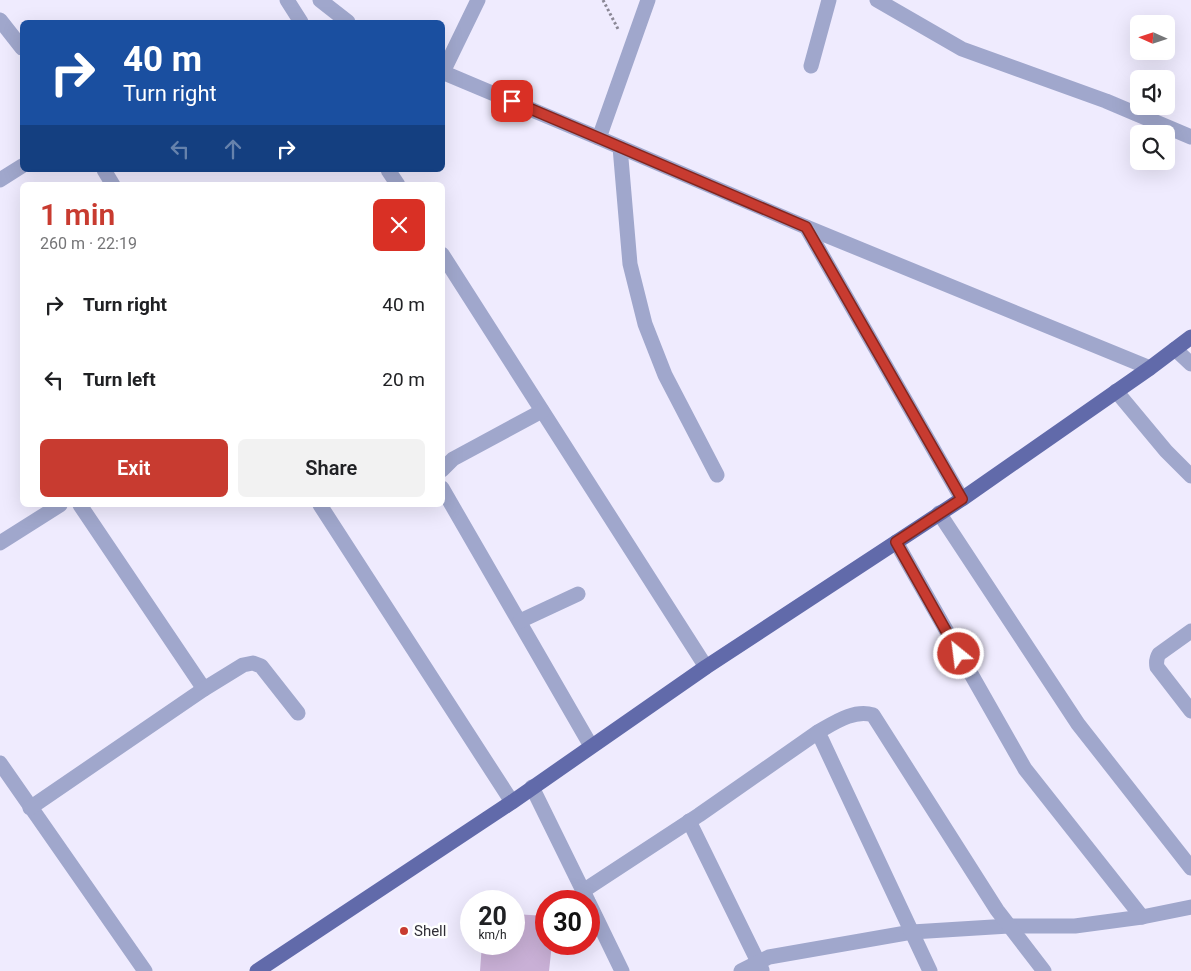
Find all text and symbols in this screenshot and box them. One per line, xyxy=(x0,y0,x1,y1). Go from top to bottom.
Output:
north arrow xyxy=(1130,15,1175,60)
map controls xyxy=(1130,15,1175,170)
text: 40 m xyxy=(123,39,202,80)
icon: right xyxy=(40,40,105,105)
button: sound xyxy=(1130,70,1175,115)
pin xyxy=(491,80,533,122)
text: Turn right xyxy=(123,81,217,106)
icon: arrive xyxy=(498,87,526,115)
button: search xyxy=(1130,125,1175,170)
icon: left xyxy=(166,135,194,163)
icon: ahead xyxy=(219,135,247,163)
icon: right xyxy=(272,135,300,163)
text: 1 min xyxy=(40,197,115,232)
button: close xyxy=(373,199,425,251)
text: 260 m · 22:19 xyxy=(40,234,137,253)
icon: right xyxy=(40,291,68,319)
text: Turn right xyxy=(83,293,167,316)
text: 40 m xyxy=(382,293,425,316)
icon: left xyxy=(40,366,68,394)
text: Turn left xyxy=(83,368,156,391)
text: 20 m xyxy=(382,368,425,391)
button: Exit xyxy=(40,439,228,497)
button: Share xyxy=(238,439,425,497)
position arrow xyxy=(932,627,984,679)
speed limit sign: 30 xyxy=(535,890,600,955)
text: 20 xyxy=(478,902,507,931)
place label: Shell xyxy=(414,922,446,940)
marker: Shell xyxy=(398,925,410,937)
text: km/h xyxy=(478,928,507,942)

